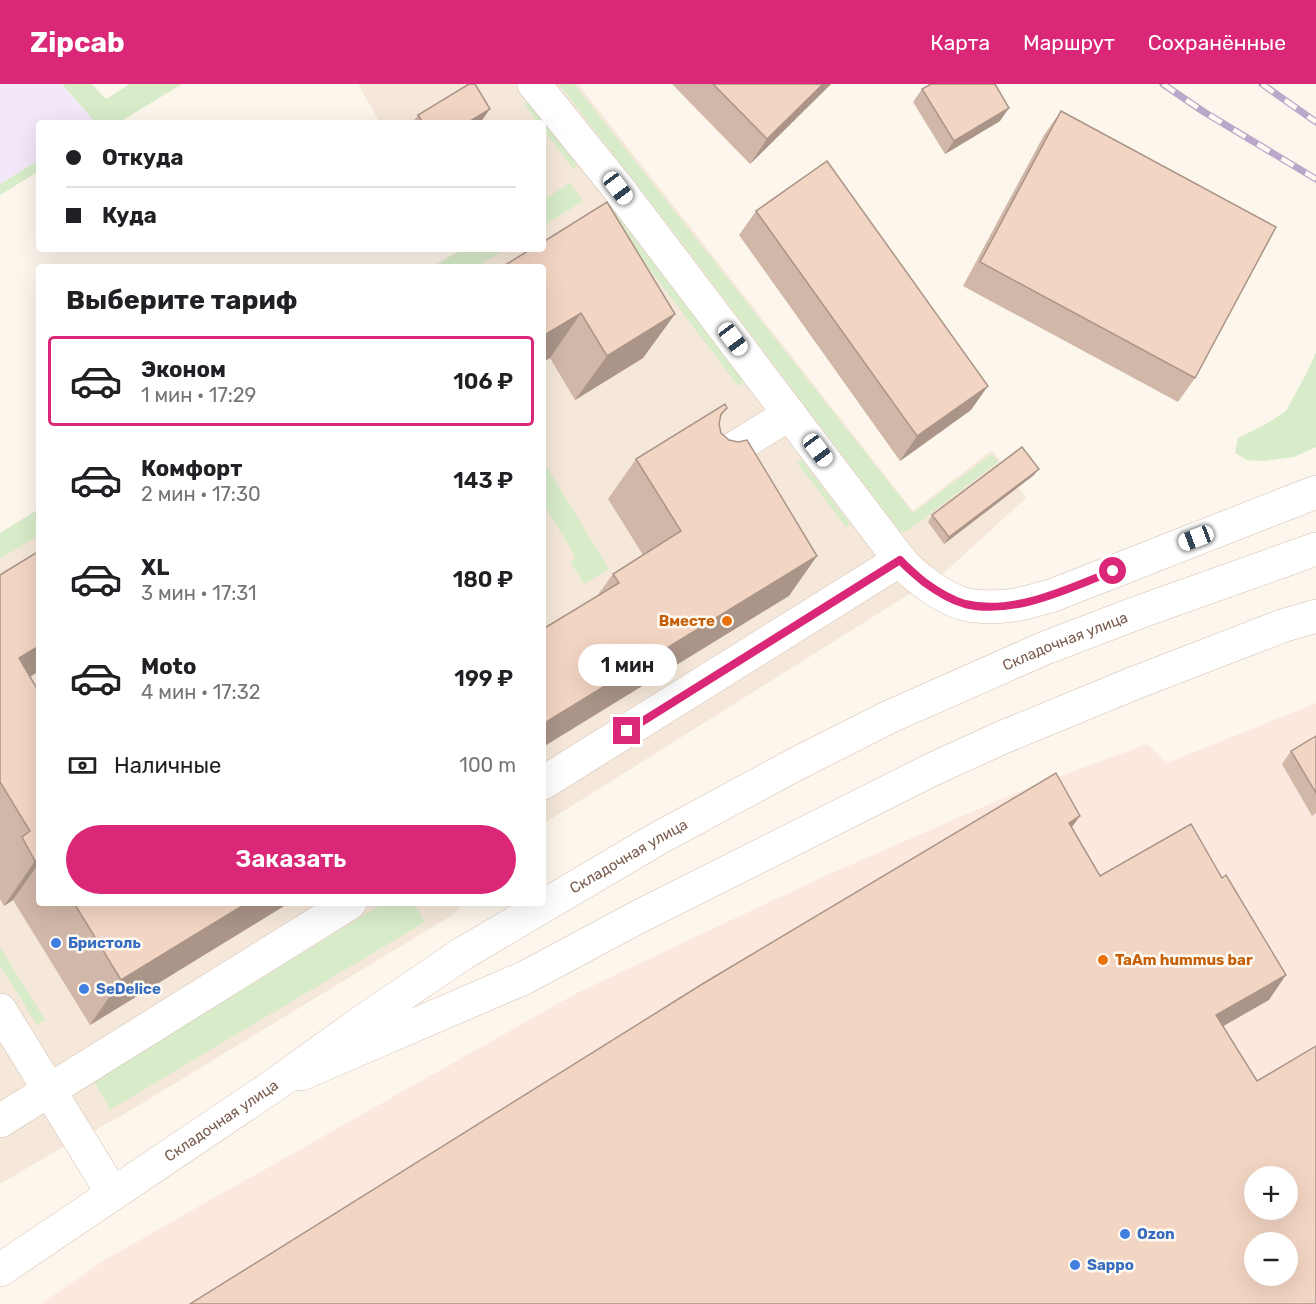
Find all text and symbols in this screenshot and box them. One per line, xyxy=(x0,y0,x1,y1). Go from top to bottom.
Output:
text: Zipcab xyxy=(30,26,125,59)
text: Карта xyxy=(930,30,990,55)
text: Маршрут xyxy=(1023,30,1115,55)
text: Сохранённые xyxy=(1148,30,1286,55)
text: Откуда xyxy=(102,144,184,171)
car xyxy=(600,168,636,208)
text: Куда xyxy=(102,202,157,229)
text: Выберите тариф xyxy=(66,284,297,316)
car xyxy=(715,319,751,359)
icon: car xyxy=(69,354,123,408)
text: Эконом xyxy=(141,356,226,383)
text: 106 ₽ xyxy=(453,368,513,395)
text: 1 мин · 17:29 xyxy=(141,383,256,407)
car xyxy=(800,430,836,470)
icon: car xyxy=(69,453,123,507)
text: Комфорт xyxy=(141,455,242,482)
text: 143 ₽ xyxy=(453,467,513,494)
text: 2 мин · 17:30 xyxy=(141,482,261,506)
car xyxy=(1176,523,1216,553)
icon: car xyxy=(69,552,123,606)
text: XL xyxy=(141,554,169,581)
route start xyxy=(1099,557,1126,584)
text: 180 ₽ xyxy=(453,566,513,593)
text: 3 мин · 17:31 xyxy=(141,581,256,605)
street label: Складочная улица xyxy=(1000,608,1130,675)
place label: Вместе xyxy=(659,612,715,630)
marker: Вместе xyxy=(720,614,734,628)
callout: 1 мин xyxy=(578,644,676,686)
icon: car xyxy=(69,651,123,705)
text: Moto xyxy=(141,653,196,680)
text: 1 мин xyxy=(601,653,654,677)
text: 199 ₽ xyxy=(454,665,513,692)
text: 4 мин · 17:32 xyxy=(141,680,260,704)
route end xyxy=(613,717,640,744)
icon: cash xyxy=(66,749,99,782)
text: Наличные xyxy=(114,752,221,779)
text: 100 m xyxy=(459,753,516,777)
street label: Складочная улица xyxy=(566,815,691,897)
button: Заказать xyxy=(66,825,516,894)
place label: Бристоль xyxy=(68,934,141,952)
marker: Бристоль xyxy=(49,936,63,950)
place label: TaAm hummus bar xyxy=(1115,951,1253,969)
marker: TaAm hummus bar xyxy=(1096,953,1110,967)
place label: SeDelice xyxy=(96,980,161,998)
marker: SeDelice xyxy=(77,982,91,996)
street label: Складочная улица xyxy=(161,1076,282,1166)
map controls xyxy=(1244,1166,1298,1286)
button: + xyxy=(1244,1166,1298,1220)
place label: Ozon xyxy=(1137,1225,1175,1243)
marker: Ozon xyxy=(1118,1227,1132,1241)
button: − xyxy=(1244,1232,1298,1286)
place label: Sappo xyxy=(1087,1256,1134,1274)
marker: Sappo xyxy=(1068,1258,1082,1272)

